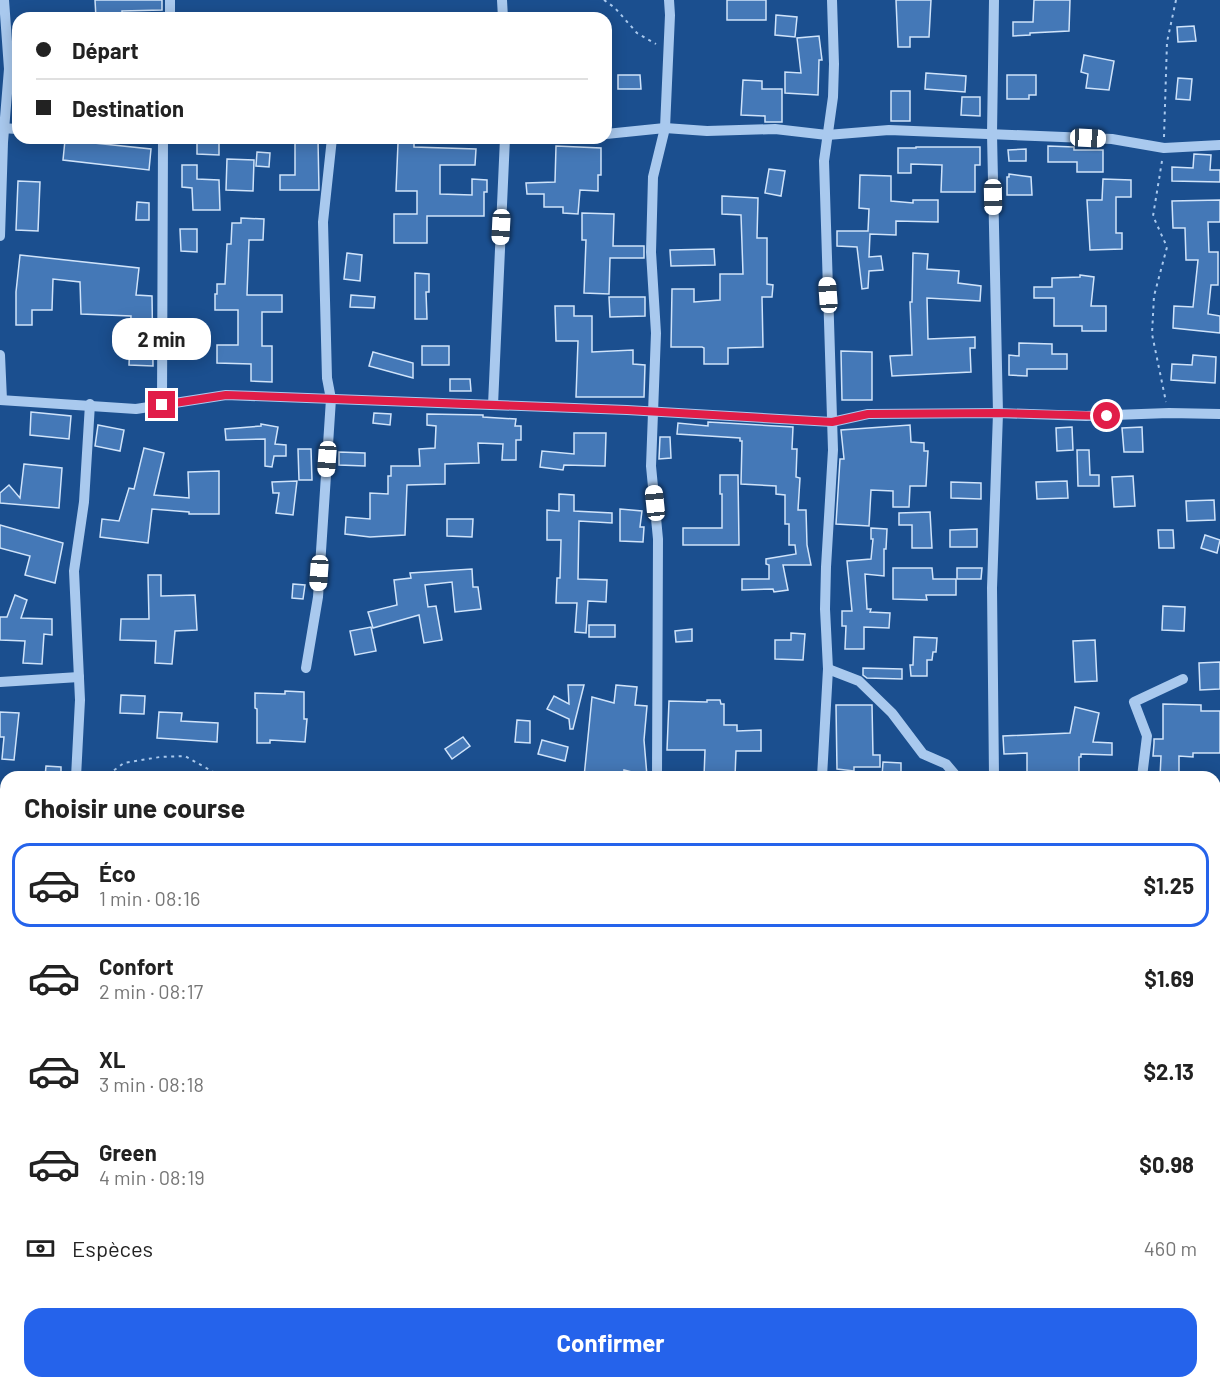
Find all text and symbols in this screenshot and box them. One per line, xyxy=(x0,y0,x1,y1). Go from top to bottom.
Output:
text: Départ xyxy=(72,37,139,63)
text: Destination xyxy=(72,95,184,121)
car xyxy=(1070,128,1106,148)
car xyxy=(984,179,1002,215)
car xyxy=(491,209,511,245)
car xyxy=(818,276,838,314)
callout: 2 min xyxy=(112,318,212,360)
text: 2 min xyxy=(138,327,185,351)
route end xyxy=(148,391,175,418)
route start xyxy=(1093,402,1120,429)
car xyxy=(317,440,337,478)
car xyxy=(644,484,666,522)
car xyxy=(309,554,329,592)
text: Choisir une course xyxy=(24,791,245,823)
icon: car xyxy=(27,858,81,912)
text: Éco xyxy=(99,860,136,886)
text: $1.25 xyxy=(1144,872,1194,898)
text: 1 min · 08:16 xyxy=(99,886,200,910)
icon: car xyxy=(27,951,81,1005)
text: Confort xyxy=(99,953,174,979)
text: $1.69 xyxy=(1144,965,1194,991)
text: 2 min · 08:17 xyxy=(99,979,203,1003)
icon: car xyxy=(27,1044,81,1098)
text: XL xyxy=(99,1046,125,1072)
text: $2.13 xyxy=(1143,1058,1194,1084)
text: 3 min · 08:18 xyxy=(99,1072,204,1096)
icon: car xyxy=(27,1137,81,1191)
text: Green xyxy=(99,1139,157,1165)
text: $0.98 xyxy=(1139,1151,1194,1177)
text: 4 min · 08:19 xyxy=(99,1165,205,1189)
icon: cash xyxy=(24,1232,57,1265)
text: Espèces xyxy=(72,1235,153,1261)
text: 460 m xyxy=(1144,1236,1197,1260)
button: Confirmer xyxy=(24,1308,1197,1377)

